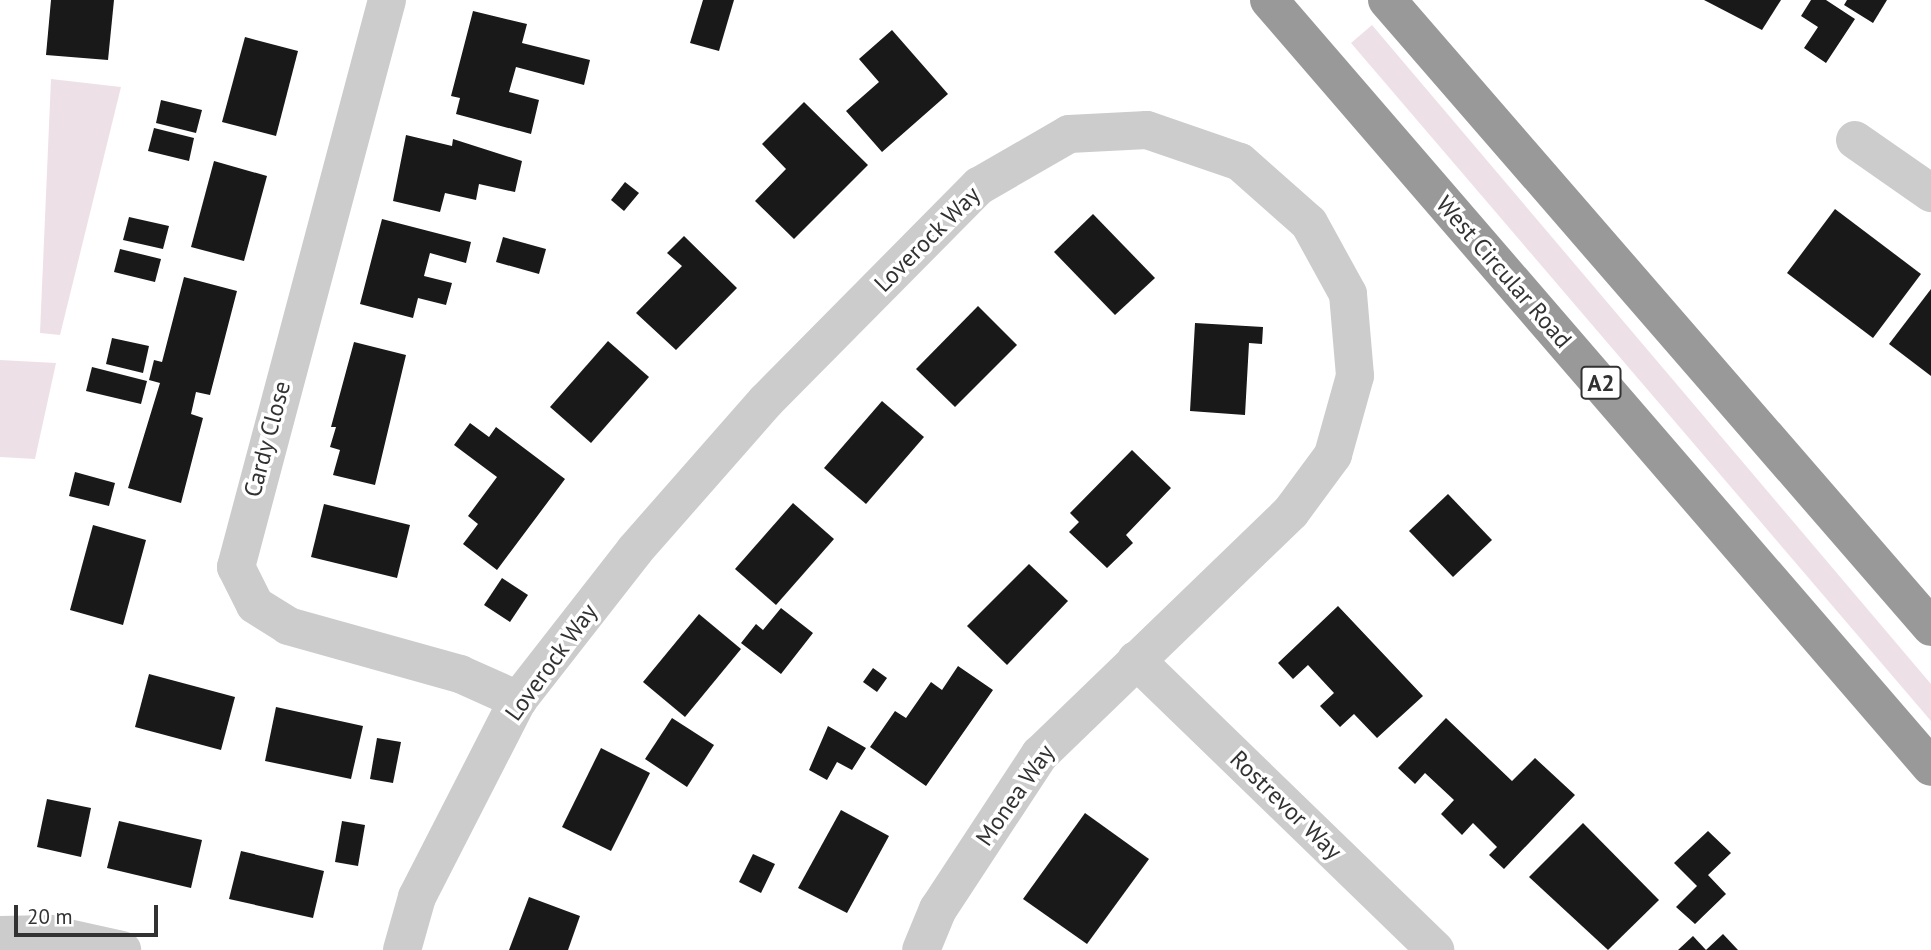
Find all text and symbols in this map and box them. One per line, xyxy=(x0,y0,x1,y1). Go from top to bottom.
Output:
street label: Loverock Way xyxy=(868,180,986,298)
street label: West Circular Road xyxy=(1430,190,1578,354)
road number: A2 xyxy=(1580,364,1622,402)
street label: Cardy Close xyxy=(238,377,296,501)
street label: Loverock Way xyxy=(499,597,603,727)
street label: Monea Way xyxy=(970,739,1060,851)
street label: Rostrevor Way xyxy=(1224,744,1348,866)
scale bar xyxy=(18,890,161,934)
text: 20 m xyxy=(27,903,73,930)

